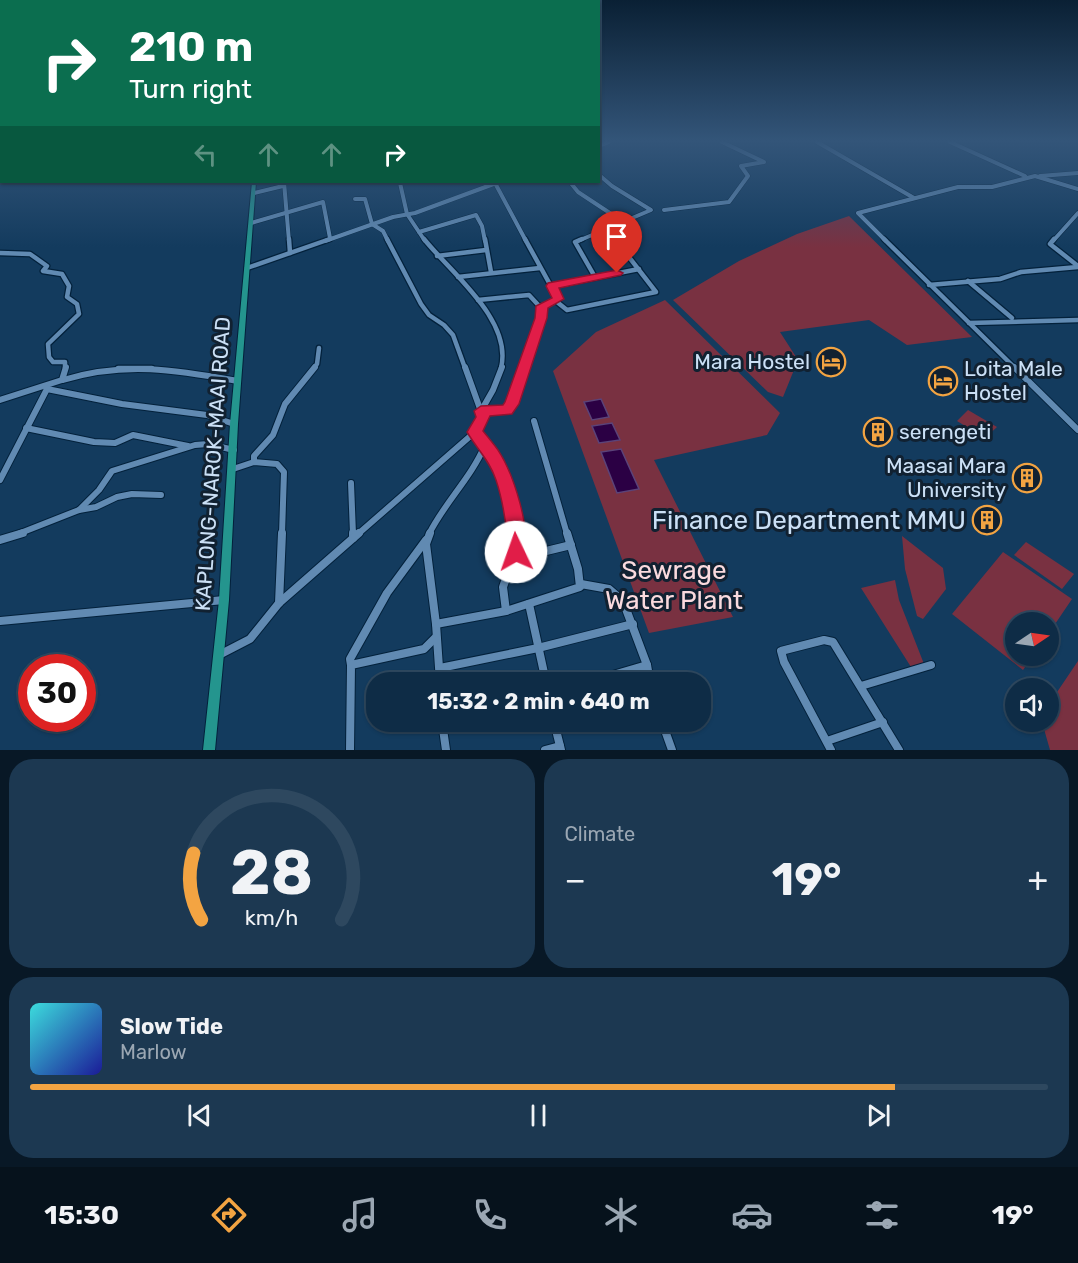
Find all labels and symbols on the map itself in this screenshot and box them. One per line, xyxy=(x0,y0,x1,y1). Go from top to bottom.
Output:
pin xyxy=(591,211,642,273)
street label: KAPLONG-NAROK-MAAI ROAD xyxy=(190,316,235,612)
hotel icon: Mara Hostel xyxy=(815,346,847,378)
place label: Mara Hostel xyxy=(694,349,810,374)
place label: Loita Male Hostel xyxy=(964,356,1063,405)
hotel icon: Loita Male Hostel xyxy=(927,365,959,397)
building icon: serengeti xyxy=(862,416,894,448)
place label: serengeti xyxy=(899,419,991,444)
place label: Maasai Mara University xyxy=(886,453,1006,502)
building icon: Maasai Mara University xyxy=(1011,462,1043,494)
building icon: Finance Department MMU xyxy=(971,504,1003,536)
place label: Finance Department MMU xyxy=(652,505,966,536)
position arrow xyxy=(484,520,548,584)
park label: Sewrage Water Plant xyxy=(605,555,743,616)
north arrow xyxy=(1005,612,1059,666)
speed limit sign: 30 xyxy=(18,654,96,732)

